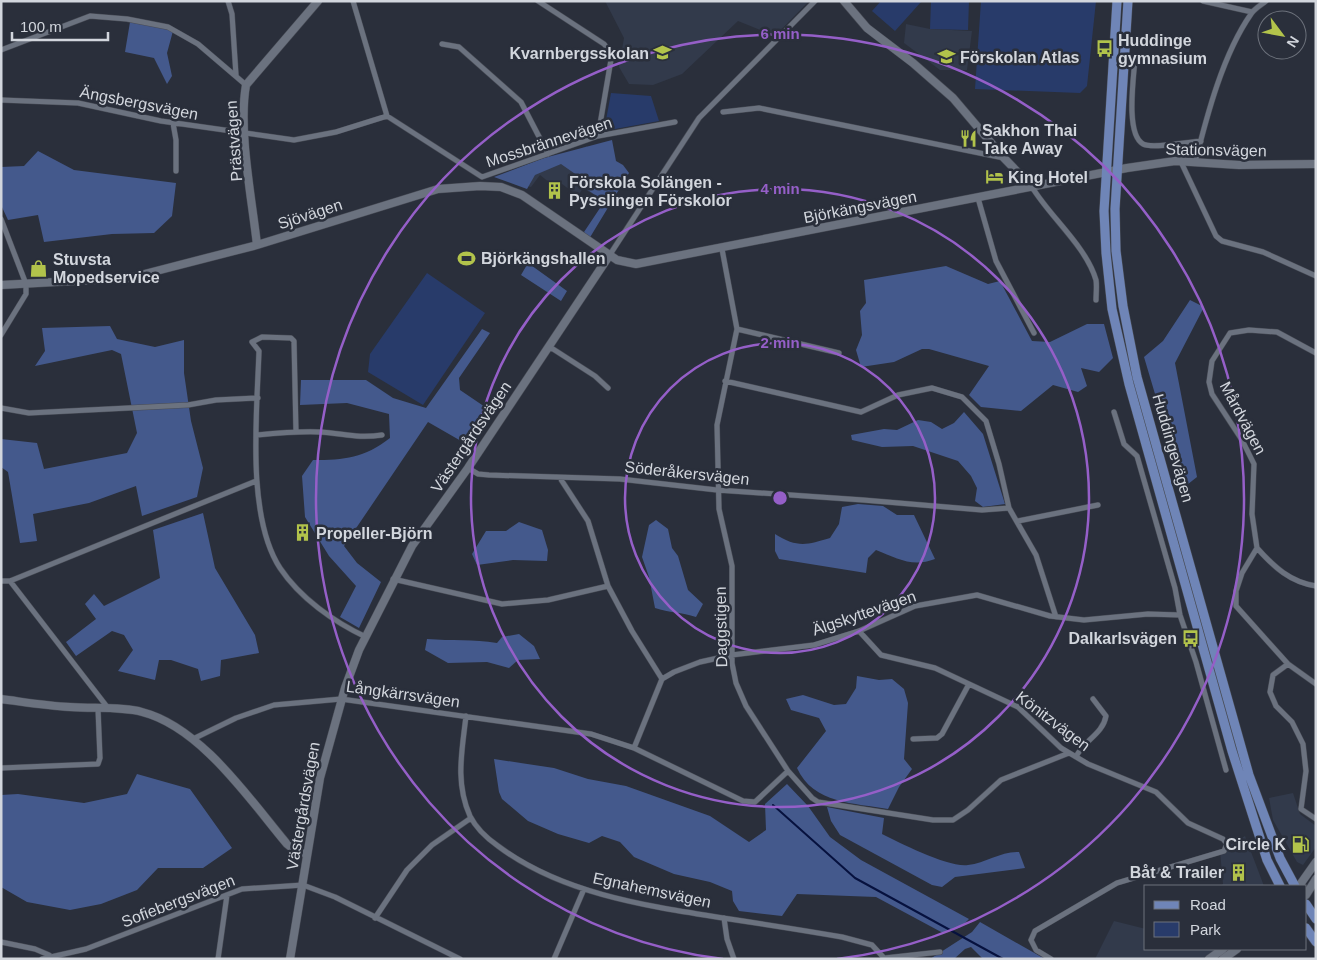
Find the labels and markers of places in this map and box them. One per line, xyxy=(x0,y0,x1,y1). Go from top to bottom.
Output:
place label: Huddinge gymnasium xyxy=(1118,32,1207,67)
bus stop icon: Huddinge gymnasium xyxy=(1094,39,1114,59)
school or university icon: Kvarnbergsskolan xyxy=(653,43,673,63)
place label: Kvarnbergsskolan xyxy=(509,45,649,62)
school or university icon: Förskolan Atlas xyxy=(936,47,956,67)
place label: Förskolan Atlas xyxy=(960,49,1080,66)
place label: Sakhon Thai Take Away xyxy=(982,122,1077,157)
restaurant icon: Sakhon Thai Take Away xyxy=(958,129,978,149)
hotel icon: King Hotel xyxy=(984,167,1004,187)
place label: King Hotel xyxy=(1008,169,1088,186)
place label: Förskola Solängen - Pysslingen Förskolor xyxy=(569,174,732,209)
building icon: Förskola Solängen - Pysslingen Förskolor xyxy=(545,181,565,201)
sports icon: Björkängshallen xyxy=(457,248,477,268)
place label: Björkängshallen xyxy=(481,250,605,267)
place label: Stuvsta Mopedservice xyxy=(53,251,160,286)
shop icon: Stuvsta Mopedservice xyxy=(29,258,49,278)
centre of rings xyxy=(771,489,789,507)
building icon: Propeller-Björn xyxy=(292,523,312,543)
place label: Propeller-Björn xyxy=(316,525,432,542)
bus stop icon: Dalkarlsvägen xyxy=(1181,628,1201,648)
place label: Dalkarlsvägen xyxy=(1068,630,1177,647)
fuel station icon: Circle K xyxy=(1290,834,1310,854)
place label: Circle K xyxy=(1226,836,1286,853)
building icon: Båt & Trailer xyxy=(1228,862,1248,882)
place label: Båt & Trailer xyxy=(1130,864,1224,881)

